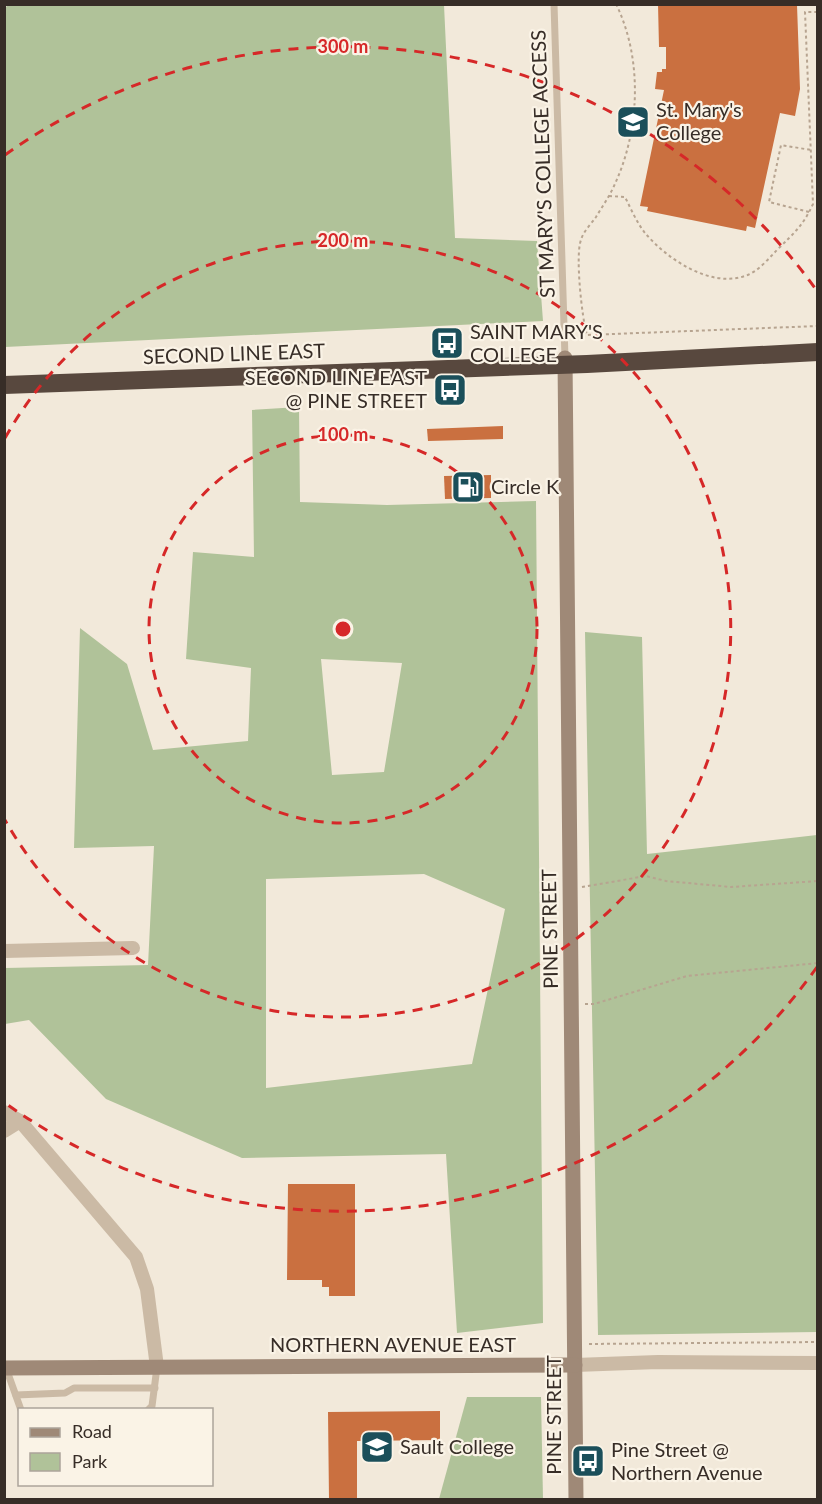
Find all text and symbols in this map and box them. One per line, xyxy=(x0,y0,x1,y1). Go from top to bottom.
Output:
street label: ST MARY'S COLLEGE ACCESS xyxy=(525,30,559,298)
text: 300 m xyxy=(318,35,368,57)
place label: St. Mary's College xyxy=(656,97,742,144)
school or university icon: St. Mary's College xyxy=(615,104,651,140)
text: 200 m xyxy=(318,229,368,251)
place label: SAINT MARY'S COLLEGE xyxy=(470,319,603,366)
bus stop icon: SAINT MARY'S COLLEGE xyxy=(429,325,465,361)
street label: SECOND LINE EAST xyxy=(142,338,326,368)
place label: SECOND LINE EAST @ PINE STREET xyxy=(245,365,427,412)
bus stop icon: SECOND LINE EAST @ PINE STREET xyxy=(432,372,468,408)
text: 100 m xyxy=(318,423,368,445)
fuel station icon: Circle K xyxy=(450,469,486,505)
place label: Circle K xyxy=(491,474,560,498)
centre of rings xyxy=(333,619,353,639)
street label: PINE STREET xyxy=(536,869,562,989)
street label: NORTHERN AVENUE EAST xyxy=(270,1332,516,1356)
street label: PINE STREET xyxy=(541,1355,565,1475)
legend xyxy=(18,1408,213,1486)
text: Road xyxy=(72,1420,112,1442)
school or university icon: Sault College xyxy=(359,1429,395,1465)
place label: Sault College xyxy=(400,1434,514,1458)
place label: Pine Street @ Northern Avenue xyxy=(611,1437,763,1484)
bus stop icon: Pine Street @ Northern Avenue xyxy=(570,1443,606,1479)
text: Park xyxy=(72,1450,108,1472)

